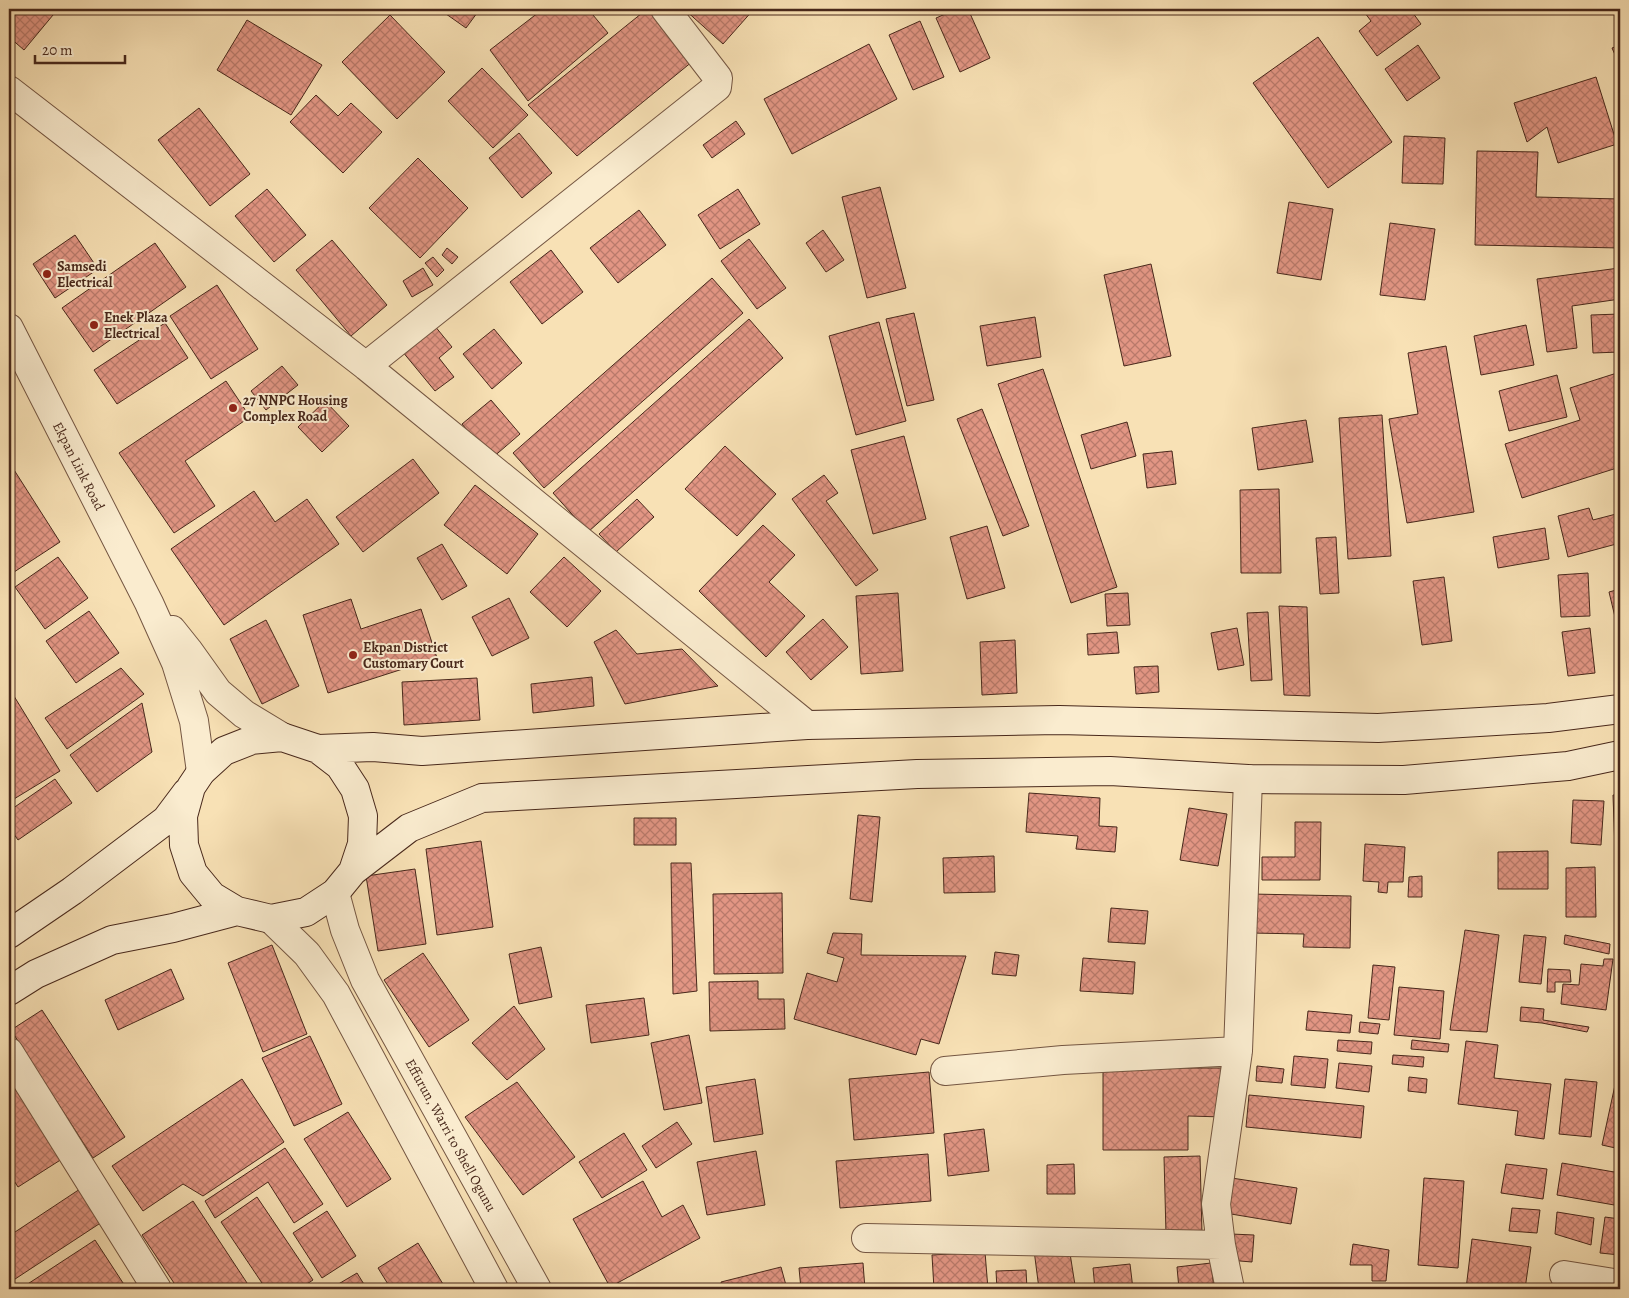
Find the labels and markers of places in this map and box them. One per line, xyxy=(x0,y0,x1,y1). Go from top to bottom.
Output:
place label: Samsedi Electrical xyxy=(57,257,113,292)
marker: Samsedi Electrical xyxy=(41,268,53,280)
place label: Enek Plaza Electrical xyxy=(104,308,168,343)
marker: Enek Plaza Electrical xyxy=(88,319,100,331)
place label: 27 NNPC Housing Complex Road xyxy=(243,391,348,426)
marker: 27 NNPC Housing Complex Road xyxy=(227,402,239,414)
place label: Ekpan District Customary Court xyxy=(363,638,464,673)
marker: Ekpan District Customary Court xyxy=(347,649,359,661)

